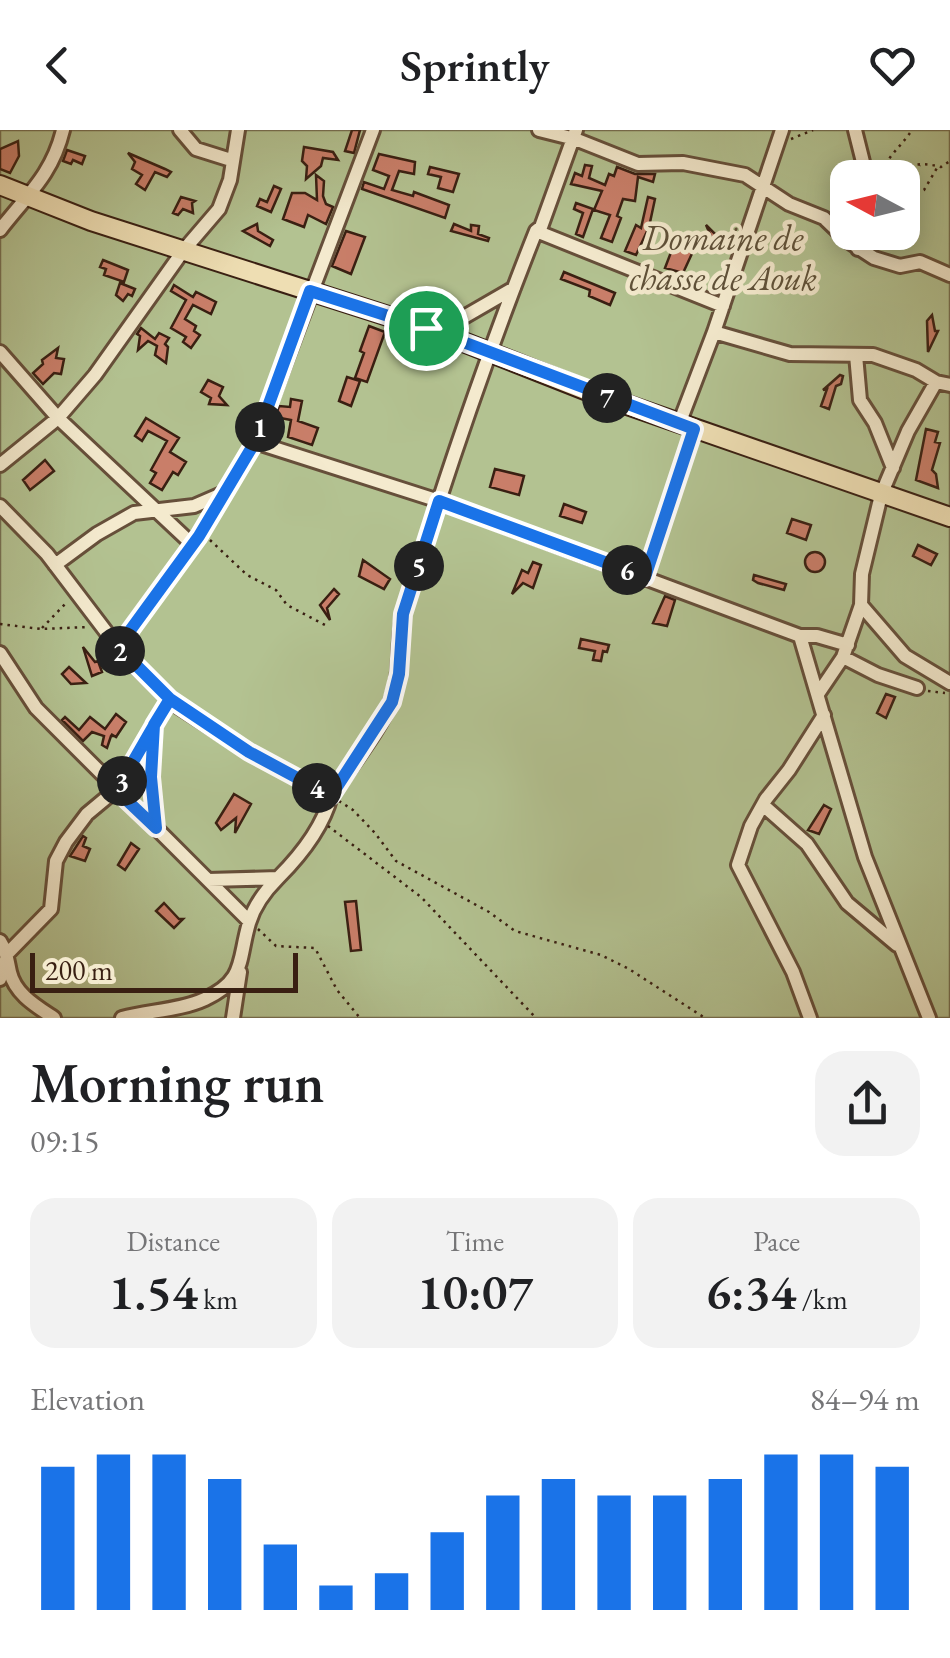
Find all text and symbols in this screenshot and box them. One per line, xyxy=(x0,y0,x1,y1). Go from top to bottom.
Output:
text: Sprintly xyxy=(400,36,550,94)
icon: back xyxy=(30,38,85,93)
icon: heart xyxy=(865,38,920,93)
north arrow xyxy=(830,160,920,250)
map controls xyxy=(830,160,920,250)
park label: Domaine de chasse de Aouk xyxy=(629,215,817,300)
pin xyxy=(384,286,469,371)
icon: arrive xyxy=(399,301,454,356)
pin: 7 xyxy=(582,373,632,423)
text: 7 xyxy=(600,380,614,416)
pin: 1 xyxy=(235,402,285,452)
text: 1 xyxy=(253,409,267,445)
pin: 5 xyxy=(394,541,444,591)
pin: 6 xyxy=(602,545,652,595)
text: 5 xyxy=(412,548,426,584)
text: 6 xyxy=(620,552,634,588)
pin: 2 xyxy=(95,626,145,676)
text: 2 xyxy=(113,633,127,669)
pin: 3 xyxy=(97,756,147,806)
text: 3 xyxy=(115,763,129,799)
pin: 4 xyxy=(292,763,342,813)
text: 4 xyxy=(310,770,324,806)
scale bar xyxy=(30,948,298,993)
text: 200 m xyxy=(45,952,113,988)
text: Morning run xyxy=(30,1047,324,1118)
button: share xyxy=(815,1051,920,1156)
text: 09:15 xyxy=(30,1120,99,1162)
text: Distance xyxy=(127,1223,220,1259)
text: Time xyxy=(446,1223,504,1259)
text: Pace xyxy=(753,1223,800,1259)
text: 1.54 xyxy=(109,1259,198,1324)
text: 10:07 xyxy=(417,1259,533,1324)
text: 6:34 xyxy=(706,1259,796,1324)
text: km xyxy=(198,1281,238,1317)
text: /km xyxy=(796,1281,848,1317)
text: Elevation xyxy=(30,1378,145,1420)
text: 84–94 m xyxy=(810,1378,920,1420)

